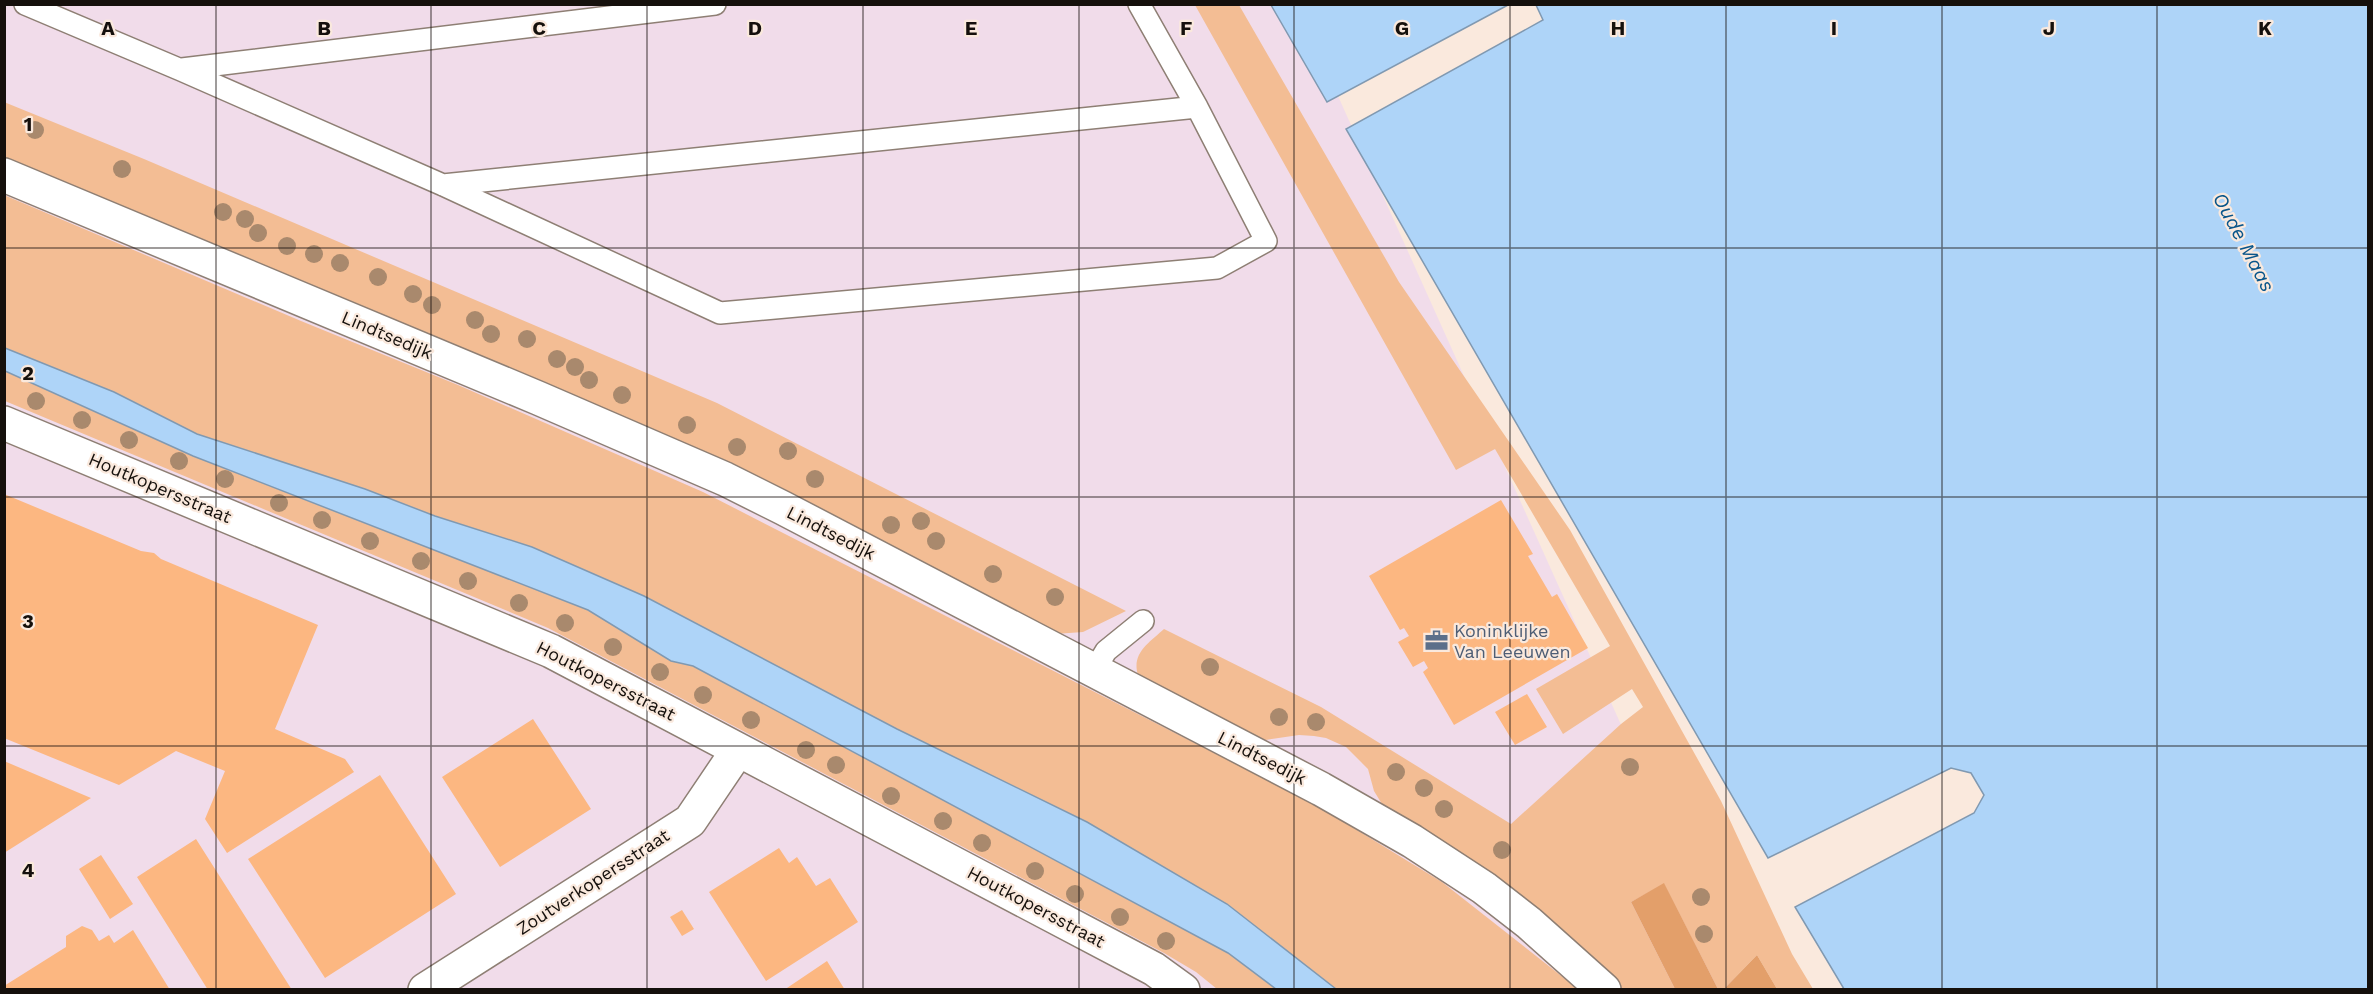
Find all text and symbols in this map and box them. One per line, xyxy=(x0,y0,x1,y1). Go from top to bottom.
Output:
text: A xyxy=(101,16,115,40)
text: B xyxy=(317,16,331,40)
text: C xyxy=(532,16,546,40)
text: D xyxy=(748,16,762,40)
text: E xyxy=(965,16,977,40)
text: F xyxy=(1180,16,1192,40)
text: G xyxy=(1395,16,1409,40)
text: H xyxy=(1611,16,1625,40)
text: I xyxy=(1831,16,1837,40)
text: J xyxy=(2043,16,2055,40)
text: K xyxy=(2258,16,2272,40)
text: 1 xyxy=(24,112,32,136)
water label: Oude Maas xyxy=(2208,188,2280,296)
street label: Lindtsedijk xyxy=(339,306,436,363)
text: 2 xyxy=(22,361,34,385)
street label: Houtkopersstraat xyxy=(86,448,235,527)
street label: Lindtsedijk xyxy=(783,501,879,564)
text: 3 xyxy=(22,609,34,633)
place label: Koninklijke Van Leeuwen xyxy=(1454,620,1571,662)
office icon: Koninklijke Van Leeuwen xyxy=(1423,628,1449,654)
street label: Houtkopersstraat xyxy=(533,636,680,725)
street label: Lindtsedijk xyxy=(1214,726,1310,789)
street label: Zoutverkopersstraat xyxy=(512,824,673,939)
text: 4 xyxy=(22,858,35,882)
street label: Houtkopersstraat xyxy=(964,861,1109,952)

